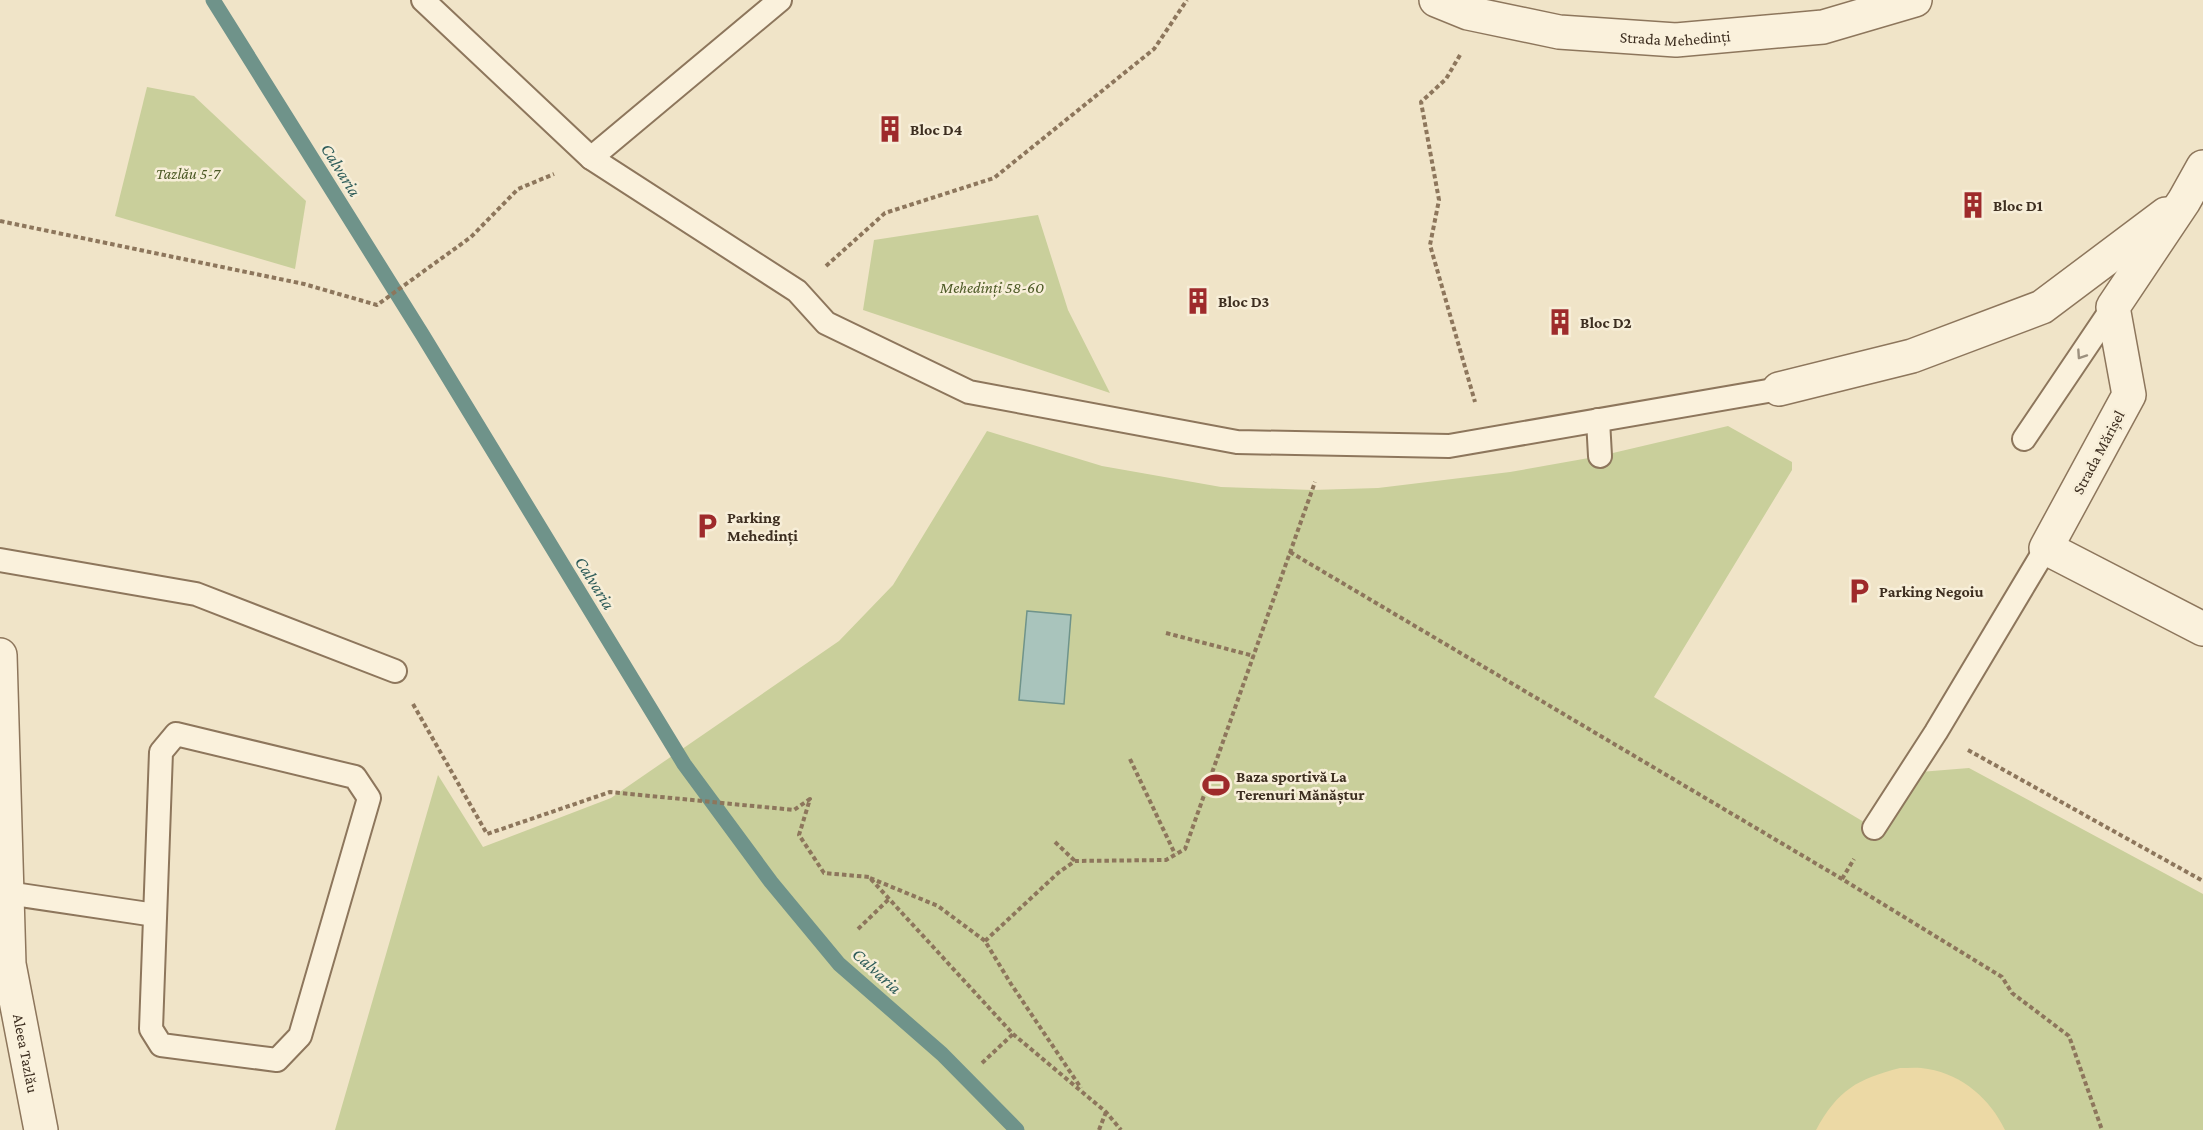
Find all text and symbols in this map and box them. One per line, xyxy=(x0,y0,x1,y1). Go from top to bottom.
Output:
street label: Strada Mehedinți xyxy=(1619,27,1731,49)
building icon: Bloc D4 xyxy=(875,114,905,144)
place label: Bloc D4 xyxy=(910,121,963,138)
water label: Calvaria xyxy=(317,140,365,201)
park label: Tazlău 5-7 xyxy=(156,165,222,182)
building icon: Bloc D1 xyxy=(1958,190,1988,220)
place label: Bloc D1 xyxy=(1993,197,2043,214)
park label: Mehedinți 58-60 xyxy=(939,279,1044,298)
building icon: Bloc D3 xyxy=(1183,286,1213,316)
place label: Bloc D3 xyxy=(1218,293,1270,310)
building icon: Bloc D2 xyxy=(1545,307,1575,337)
place label: Bloc D2 xyxy=(1580,314,1632,331)
one-way arrow xyxy=(2077,348,2088,359)
street label: Strada Mărișel xyxy=(2069,407,2129,498)
place label: Parking Mehedinți xyxy=(727,509,798,546)
parking icon: Parking Mehedinți xyxy=(692,511,722,541)
water label: Calvaria xyxy=(571,553,619,614)
parking icon: Parking Negoiu xyxy=(1844,576,1874,606)
place label: Parking Negoiu xyxy=(1879,583,1984,600)
place label: Baza sportivă La Terenuri Mănăștur xyxy=(1236,768,1365,805)
sports icon: Baza sportivă La Terenuri Mănăștur xyxy=(1201,770,1231,800)
water label: Calvaria xyxy=(848,944,906,998)
street label: Aleea Tazlău xyxy=(10,1012,42,1095)

